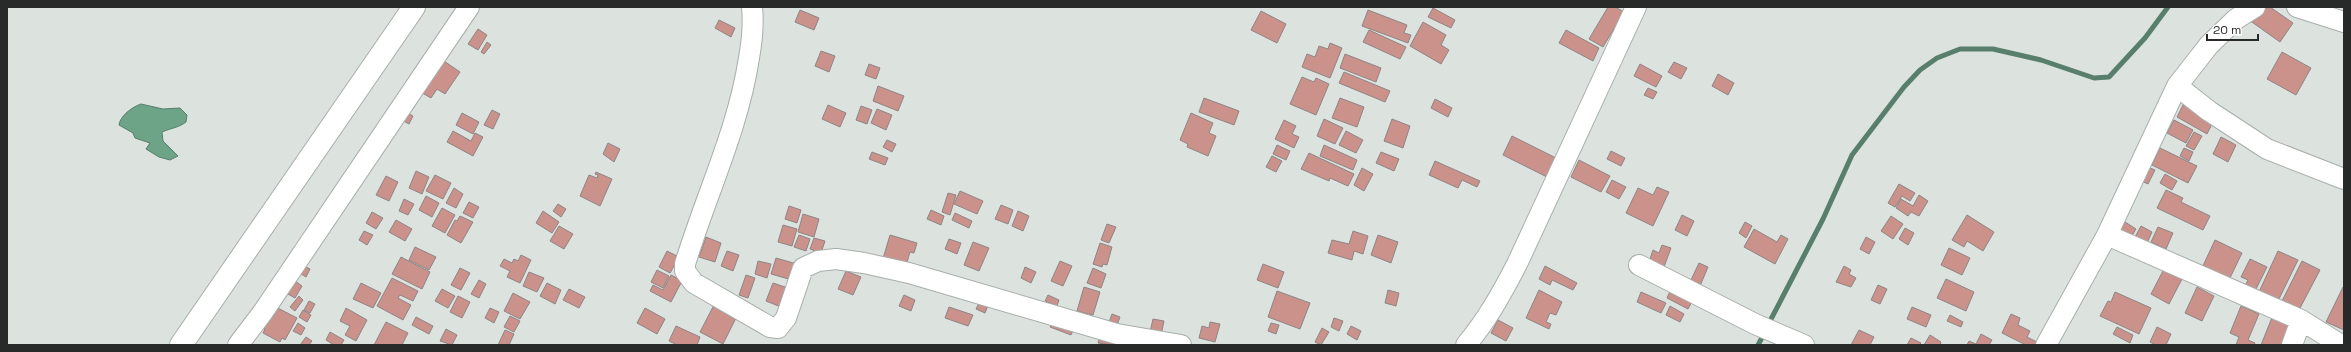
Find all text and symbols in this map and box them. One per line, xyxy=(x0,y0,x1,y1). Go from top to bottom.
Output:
scale bar xyxy=(2207,16,2258,42)
text: 20 m xyxy=(2213,22,2241,38)

